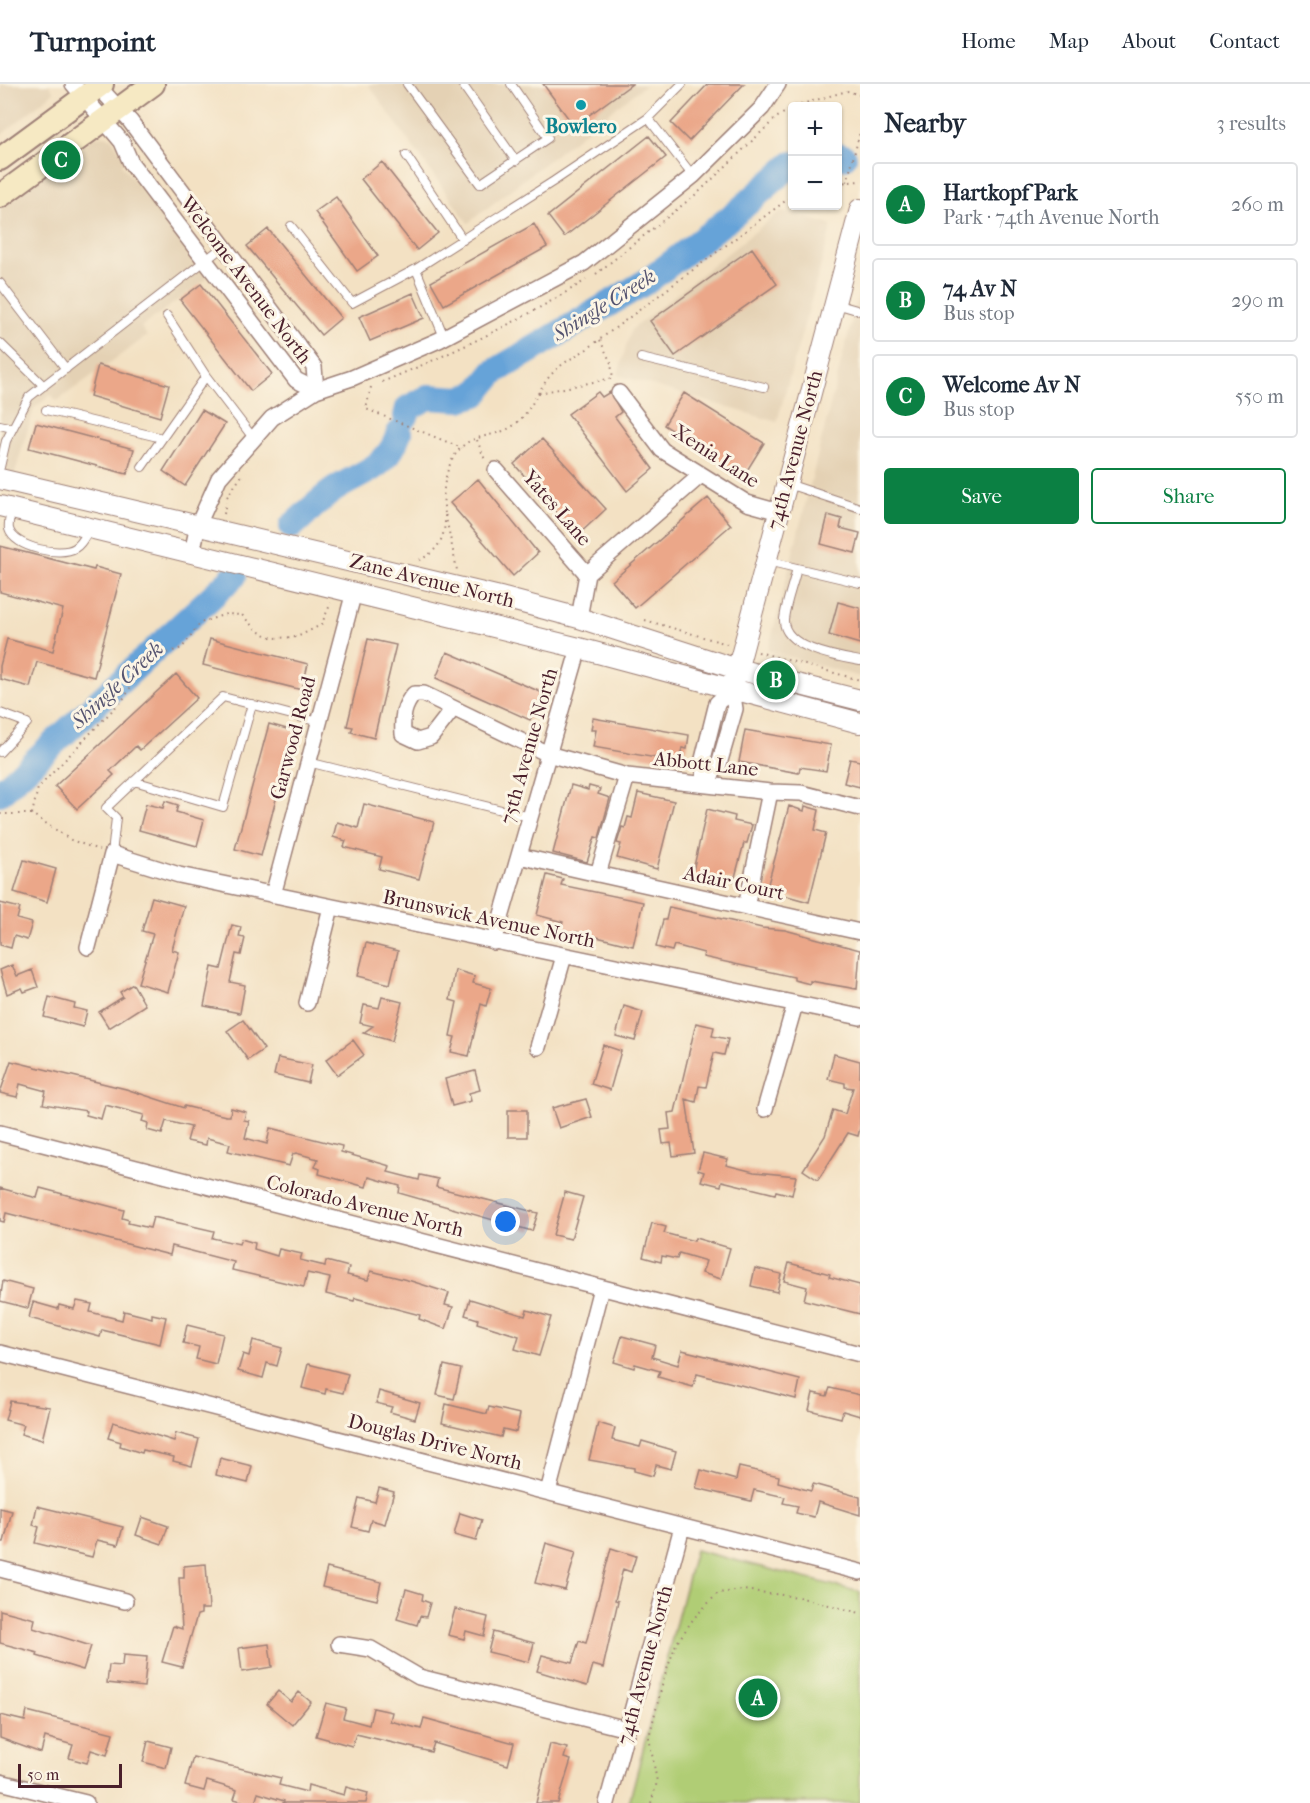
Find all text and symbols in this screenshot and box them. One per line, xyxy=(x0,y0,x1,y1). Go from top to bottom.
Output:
text: Turnpoint xyxy=(30,25,156,58)
text: Home xyxy=(961,29,1016,53)
text: Map xyxy=(1049,29,1089,53)
text: About xyxy=(1122,29,1176,53)
text: Contact xyxy=(1209,29,1280,53)
marker: Bowlero xyxy=(574,98,588,112)
map controls xyxy=(788,102,842,210)
button: + xyxy=(788,102,842,156)
text: Nearby xyxy=(884,108,966,139)
text: 3 results xyxy=(1217,112,1286,135)
place label: Bowlero xyxy=(545,115,617,138)
pin: C xyxy=(42,138,80,182)
button: − xyxy=(788,156,842,210)
text: Hartkopf Park xyxy=(943,180,1078,206)
street label: Welcome Avenue North xyxy=(175,191,317,369)
text: A xyxy=(899,193,912,216)
text: 260 m xyxy=(1231,193,1284,216)
text: Park · 74th Avenue North xyxy=(943,206,1160,229)
water label: Shingle Creek xyxy=(547,264,660,347)
text: 74 Av N xyxy=(943,276,1017,302)
text: B xyxy=(899,289,912,312)
text: 290 m xyxy=(1231,289,1284,312)
text: Bus stop xyxy=(943,302,1015,325)
street label: 74th Avenue North xyxy=(763,367,828,532)
text: Welcome Av N xyxy=(943,372,1081,398)
text: C xyxy=(899,385,912,408)
text: 550 m xyxy=(1235,385,1284,408)
text: Bus stop xyxy=(943,398,1015,421)
street label: Xenia Lane xyxy=(668,419,764,493)
street label: Yates Lane xyxy=(517,465,596,551)
button: Save xyxy=(884,468,1079,524)
button: Share xyxy=(1091,468,1286,524)
street label: Zane Avenue North xyxy=(347,549,518,613)
water label: Shingle Creek xyxy=(65,636,168,734)
pin: B xyxy=(756,658,796,702)
street label: 75th Avenue North xyxy=(496,664,563,827)
street label: Garwood Road xyxy=(266,673,321,802)
street label: Abbott Lane xyxy=(651,747,760,781)
street label: Adair Court xyxy=(681,861,786,905)
street label: Brunswick Avenue North xyxy=(381,885,598,953)
street label: Colorado Avenue North xyxy=(264,1170,467,1242)
your location xyxy=(491,1207,520,1236)
street label: Douglas Drive North xyxy=(346,1409,525,1475)
street label: 74th Avenue North xyxy=(613,1582,678,1747)
pin: A xyxy=(738,1676,777,1720)
scale bar xyxy=(18,1761,122,1788)
text: 50 m xyxy=(27,1765,59,1784)

